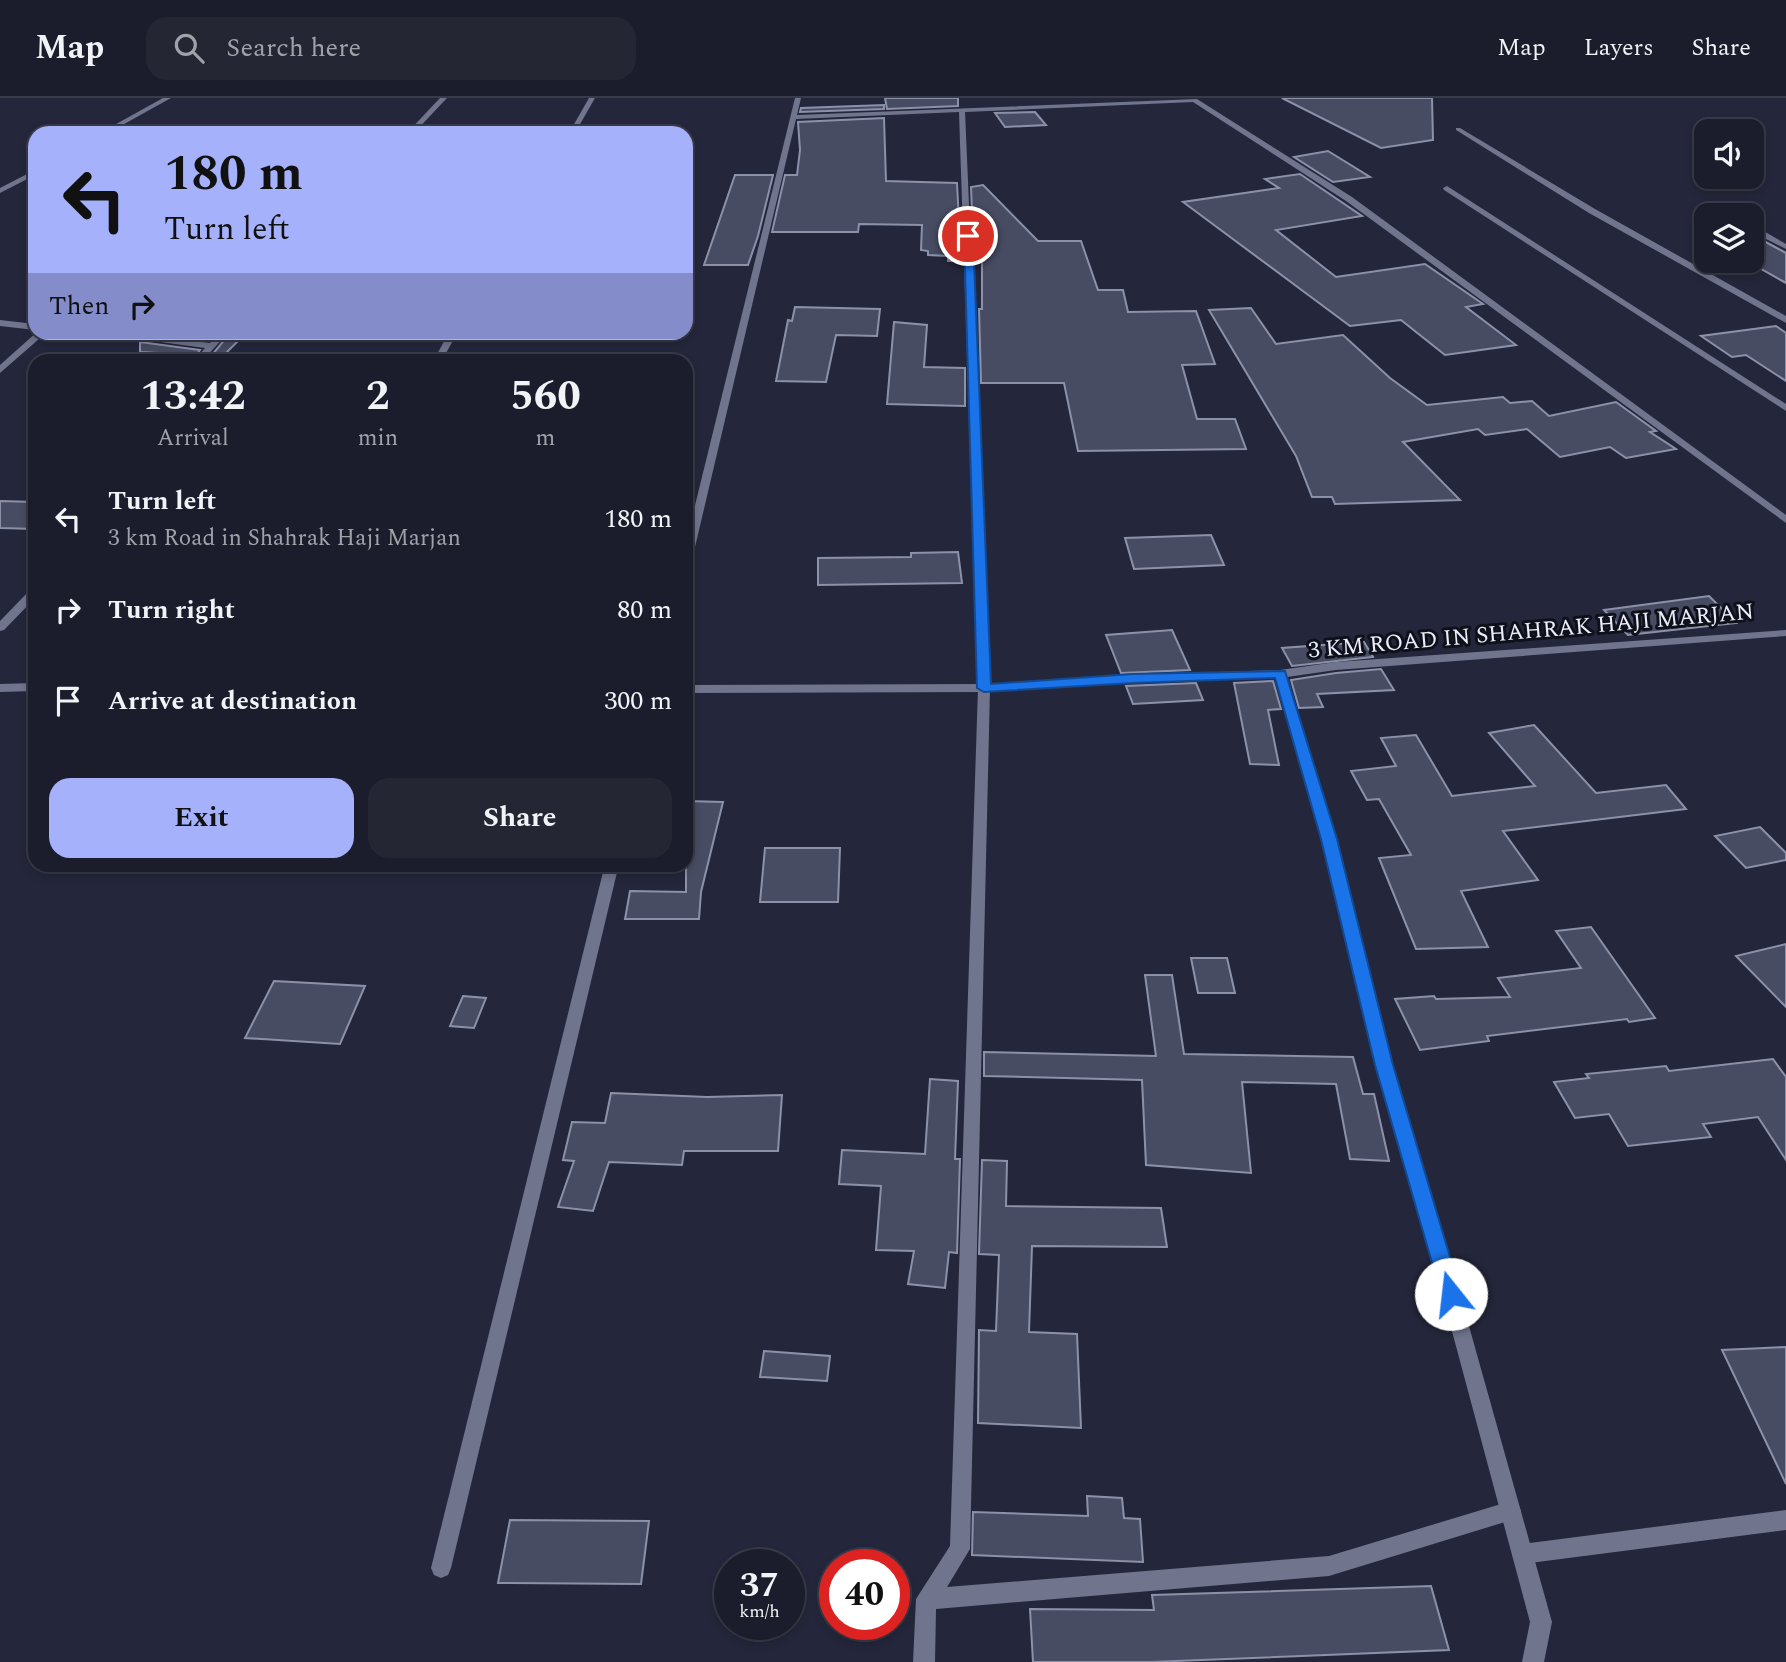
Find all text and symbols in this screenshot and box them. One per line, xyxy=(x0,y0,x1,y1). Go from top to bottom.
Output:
search box xyxy=(146,17,636,80)
text: Map xyxy=(35,23,104,73)
text: Search here xyxy=(226,28,361,68)
icon: search xyxy=(170,29,208,67)
text: Map xyxy=(1497,30,1546,66)
text: Layers xyxy=(1584,30,1654,66)
text: Share xyxy=(1692,30,1751,66)
map controls xyxy=(1694,119,1764,273)
button: sound xyxy=(1694,119,1764,189)
text: 180 m xyxy=(164,137,303,212)
icon: left xyxy=(49,154,140,245)
button: layers xyxy=(1694,203,1764,273)
text: Turn left xyxy=(164,205,290,254)
pin xyxy=(938,206,998,266)
icon: arrive xyxy=(949,217,987,255)
text: Then xyxy=(49,286,109,326)
icon: right xyxy=(123,287,161,325)
text: 13:42 xyxy=(140,365,246,428)
text: 2 xyxy=(366,365,390,428)
text: 560 xyxy=(510,365,581,428)
text: Arrival xyxy=(157,421,229,456)
text: min xyxy=(358,421,398,456)
text: m xyxy=(536,421,555,456)
text: Turn left xyxy=(108,481,216,521)
text: 180 m xyxy=(604,499,672,539)
icon: left xyxy=(49,500,87,538)
text: 3 km Road in Shahrak Haji Marjan xyxy=(108,521,461,556)
text: Turn right xyxy=(108,590,235,630)
text: 80 m xyxy=(617,590,672,630)
icon: right xyxy=(49,591,87,629)
street label: 3 KM ROAD IN SHAHRAK HAJI MARJAN xyxy=(1307,595,1756,668)
text: Arrive at destination xyxy=(108,681,357,721)
text: 300 m xyxy=(604,681,672,721)
icon: arrive xyxy=(49,682,87,720)
button: Exit xyxy=(49,778,354,858)
button: Share xyxy=(368,778,672,858)
position arrow xyxy=(1414,1257,1488,1331)
speed limit sign: 40 xyxy=(819,1549,910,1640)
text: 37 xyxy=(740,1559,779,1612)
text: km/h xyxy=(739,1598,780,1625)

